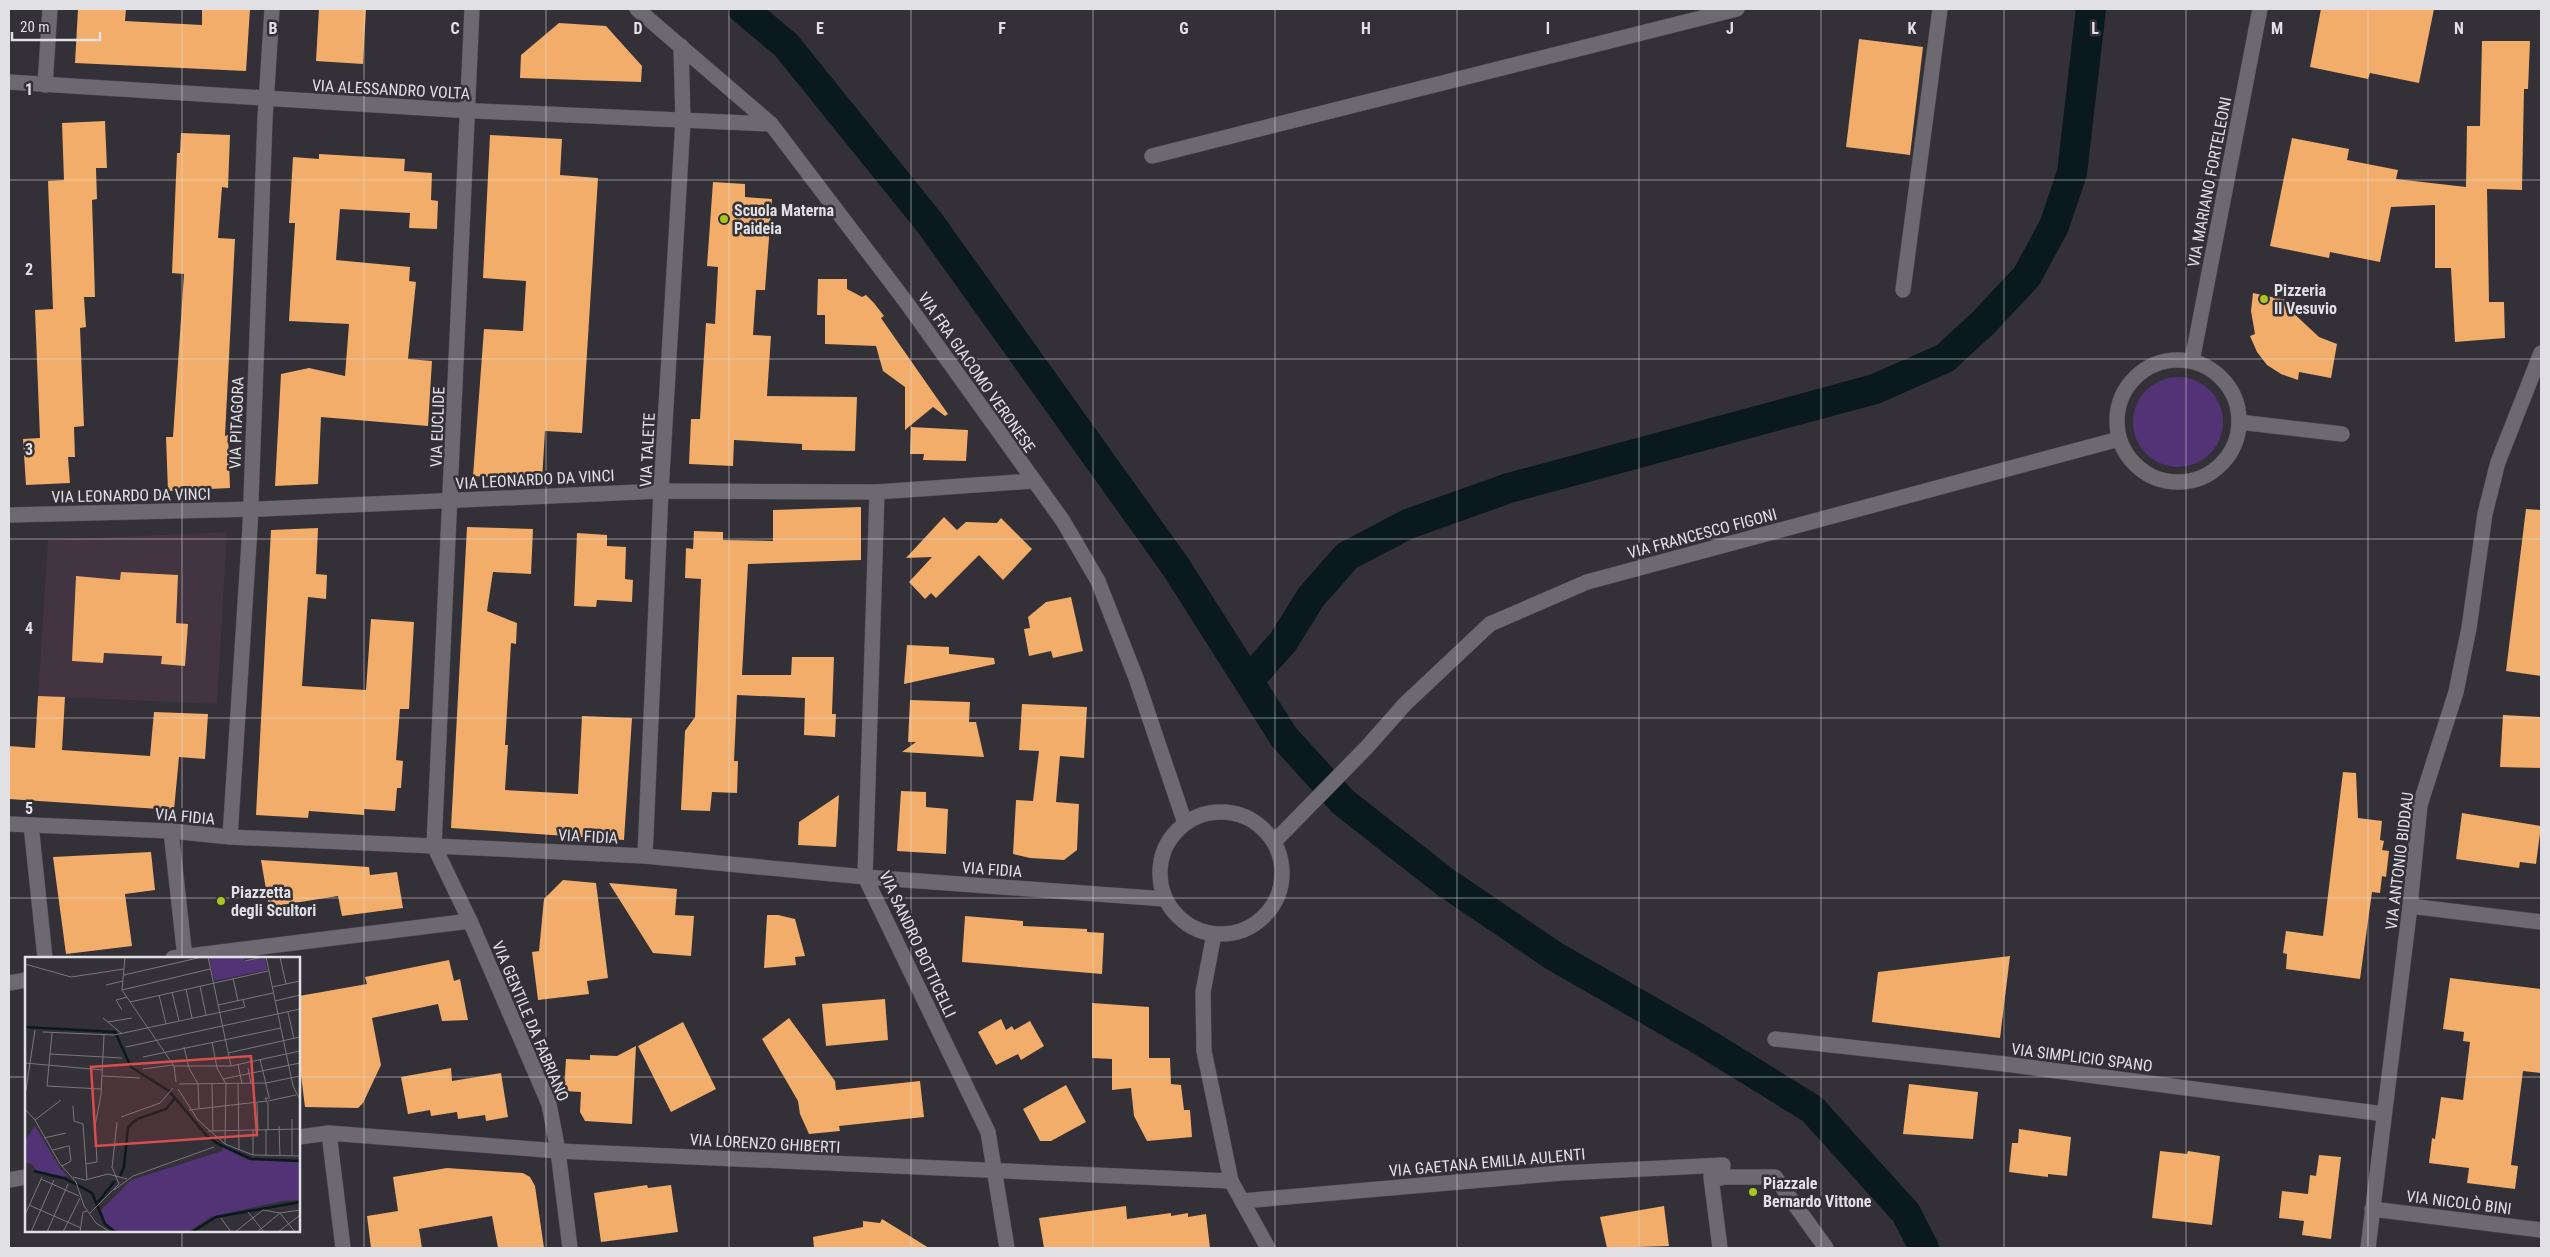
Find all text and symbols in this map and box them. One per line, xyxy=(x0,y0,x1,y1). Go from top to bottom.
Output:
scale bar xyxy=(12,10,100,42)
text: 20 m xyxy=(20,18,50,36)
text: B xyxy=(269,19,278,38)
text: C xyxy=(450,19,460,38)
text: D xyxy=(633,19,643,38)
text: E xyxy=(816,19,824,38)
text: F xyxy=(998,19,1006,38)
text: G xyxy=(1179,19,1189,38)
text: H xyxy=(1361,19,1371,38)
text: I xyxy=(1546,19,1550,38)
text: J xyxy=(1726,19,1734,38)
text: K xyxy=(1908,19,1917,38)
text: L xyxy=(2091,19,2099,38)
text: M xyxy=(2271,19,2283,38)
text: N xyxy=(2454,19,2464,38)
street label: VIA ALESSANDRO VOLTA xyxy=(311,76,471,103)
text: 1 xyxy=(25,80,33,99)
street label: VIA MARIANO FORTELEONI xyxy=(2184,95,2235,269)
place label: Scuola Materna Paideia xyxy=(734,201,834,238)
marker: Scuola Materna Paideia xyxy=(718,213,730,225)
text: 2 xyxy=(25,260,33,279)
place label: Pizzeria Il Vesuvio xyxy=(2274,281,2337,318)
street label: VIA FRA GIACOMO VERONESE xyxy=(914,289,1039,456)
marker: Pizzeria Il Vesuvio xyxy=(2258,293,2270,305)
street label: VIA PITAGORA xyxy=(225,377,248,469)
street label: VIA EUCLIDE xyxy=(427,386,448,468)
street label: VIA TALETE xyxy=(636,412,659,488)
text: 3 xyxy=(25,440,33,459)
street label: VIA LEONARDO DA VINCI xyxy=(455,466,615,493)
street label: VIA LEONARDO DA VINCI xyxy=(51,485,211,506)
street label: VIA FRANCESCO FIGONI xyxy=(1625,504,1779,563)
text: 4 xyxy=(25,619,33,638)
street label: VIA ANTONIO BIDDAU xyxy=(2382,791,2417,931)
text: 5 xyxy=(25,799,33,818)
street label: VIA FIDIA xyxy=(154,804,216,829)
street label: VIA FIDIA xyxy=(557,825,619,848)
street label: VIA FIDIA xyxy=(961,858,1023,881)
street label: VIA SANDRO BOTTICELLI xyxy=(875,868,960,1021)
place label: Piazzetta degli Scultori xyxy=(231,883,316,920)
marker: Piazzetta degli Scultori xyxy=(215,895,227,907)
street label: VIA GENTILE DA FABRIANO xyxy=(488,938,573,1104)
inset map xyxy=(25,957,300,1232)
street label: VIA SIMPLICIO SPANO xyxy=(2010,1039,2154,1076)
street label: VIA LORENZO GHIBERTI xyxy=(689,1130,841,1157)
street label: VIA GAETANA EMILIA AULENTI xyxy=(1388,1144,1586,1181)
place label: Piazzale Bernardo Vittone xyxy=(1763,1174,1872,1211)
marker: Piazzale Bernardo Vittone xyxy=(1747,1186,1759,1198)
street label: VIA NICOLÒ BINI xyxy=(2405,1186,2513,1218)

